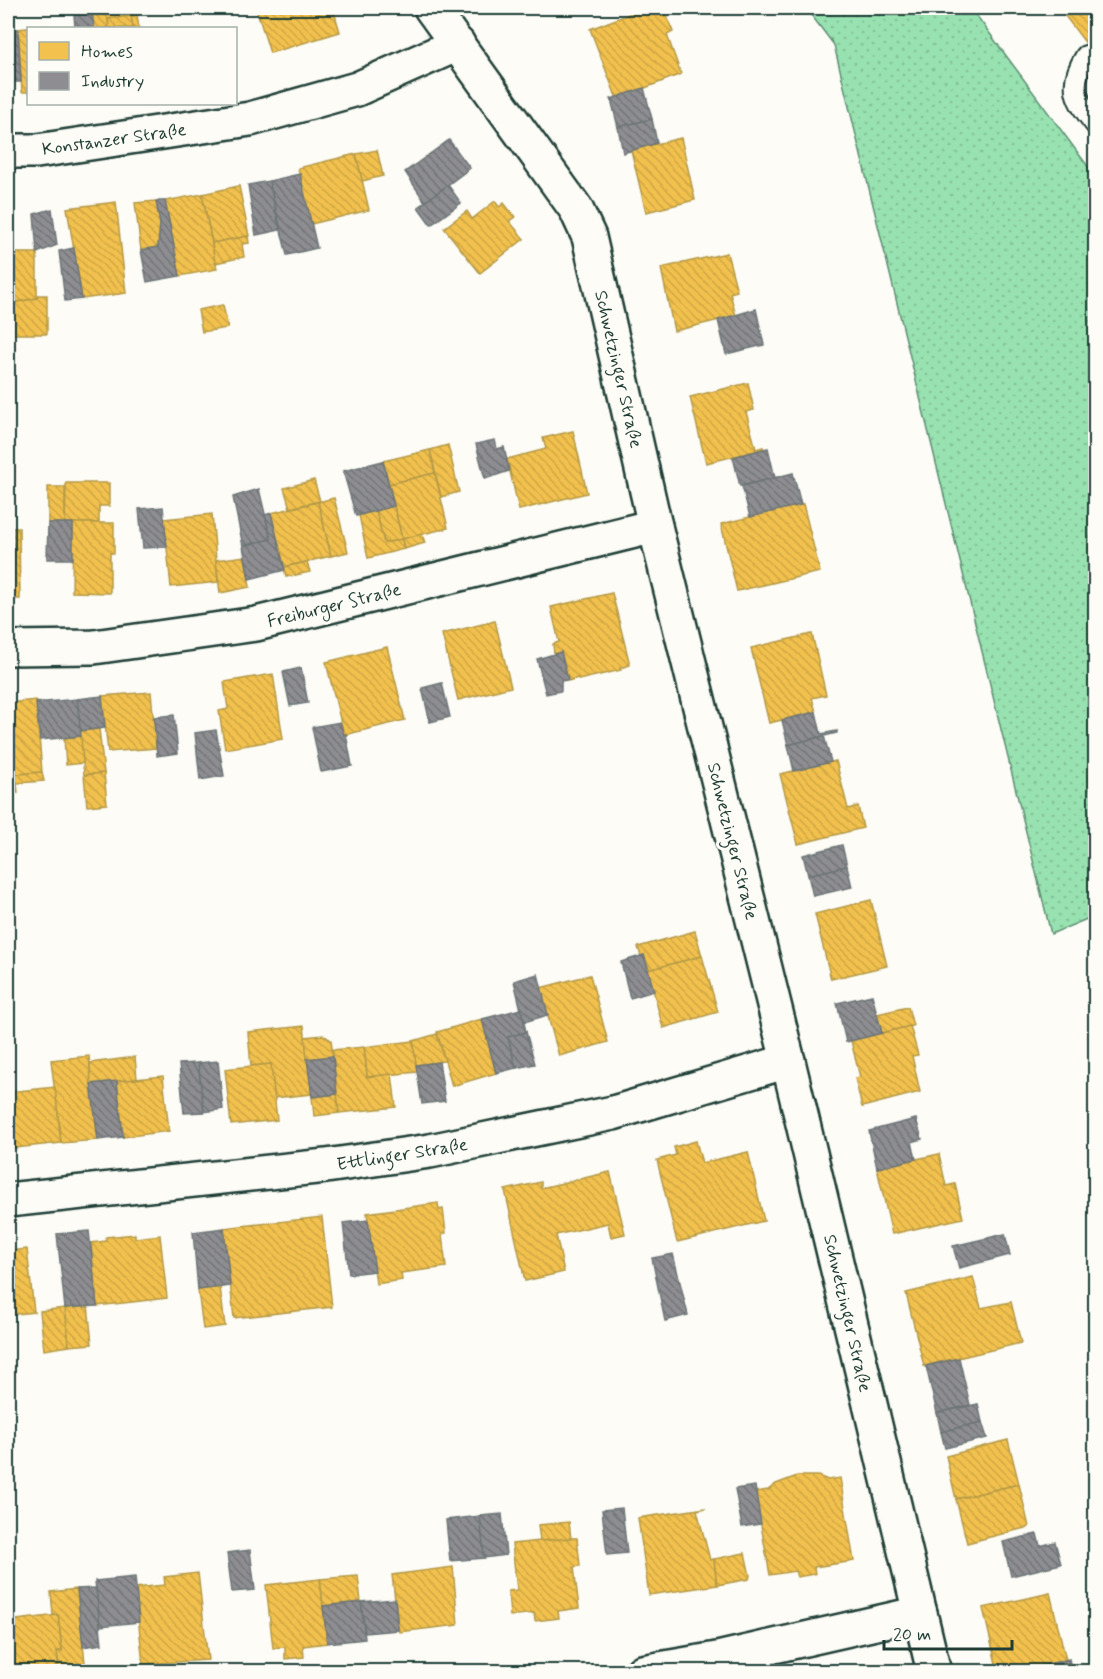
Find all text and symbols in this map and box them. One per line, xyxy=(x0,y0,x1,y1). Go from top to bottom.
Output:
legend xyxy=(27,27,237,105)
text: Homes xyxy=(81,40,133,64)
text: Industry xyxy=(81,70,144,94)
street label: Konstanzer Straße xyxy=(41,118,188,162)
street label: Schwetzinger Straße xyxy=(586,288,648,451)
street label: Freiburger Straße xyxy=(265,578,404,635)
street label: Schwetzinger Straße xyxy=(699,760,763,923)
street label: Ettlinger Straße xyxy=(335,1133,470,1179)
street label: Schwetzinger Straße xyxy=(815,1232,877,1395)
scale bar xyxy=(884,1613,1012,1651)
text: 20 m xyxy=(893,1623,931,1647)

